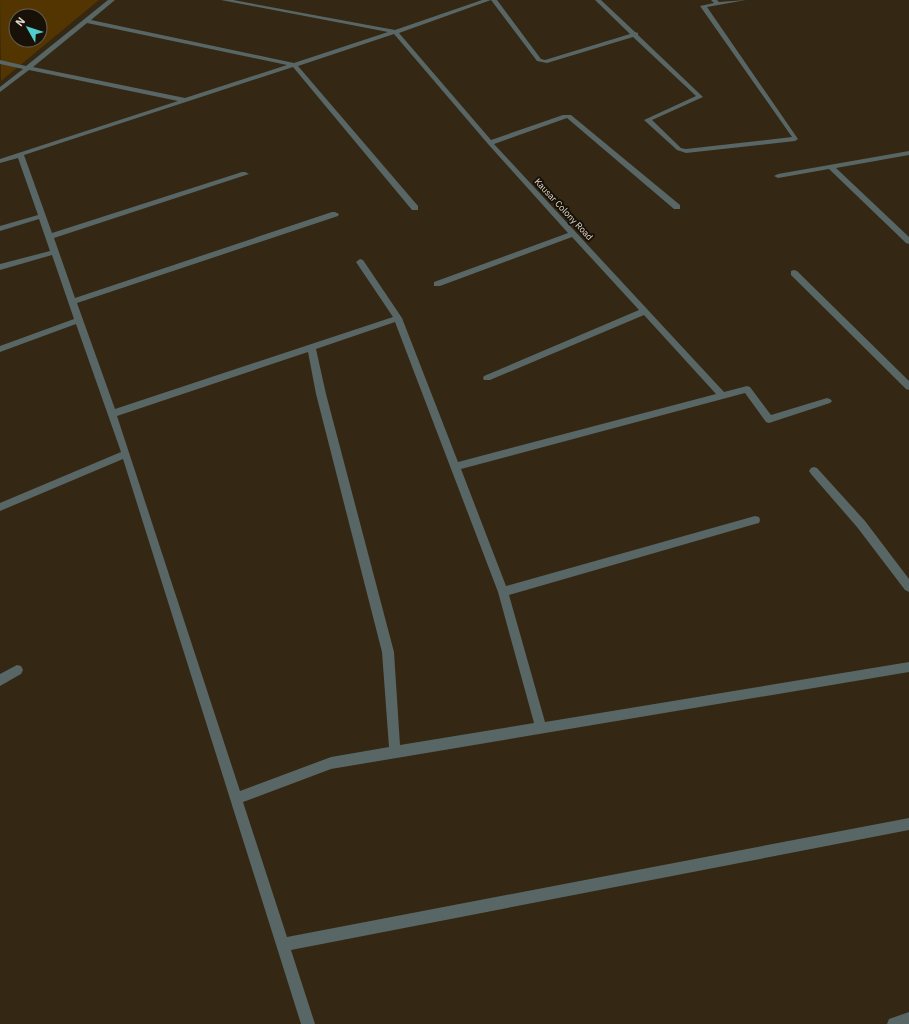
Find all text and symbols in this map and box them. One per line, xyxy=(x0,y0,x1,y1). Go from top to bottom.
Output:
north arrow xyxy=(8,8,48,48)
text: N xyxy=(12,14,28,29)
street label: Kausar Colony Road xyxy=(533,176,595,242)

